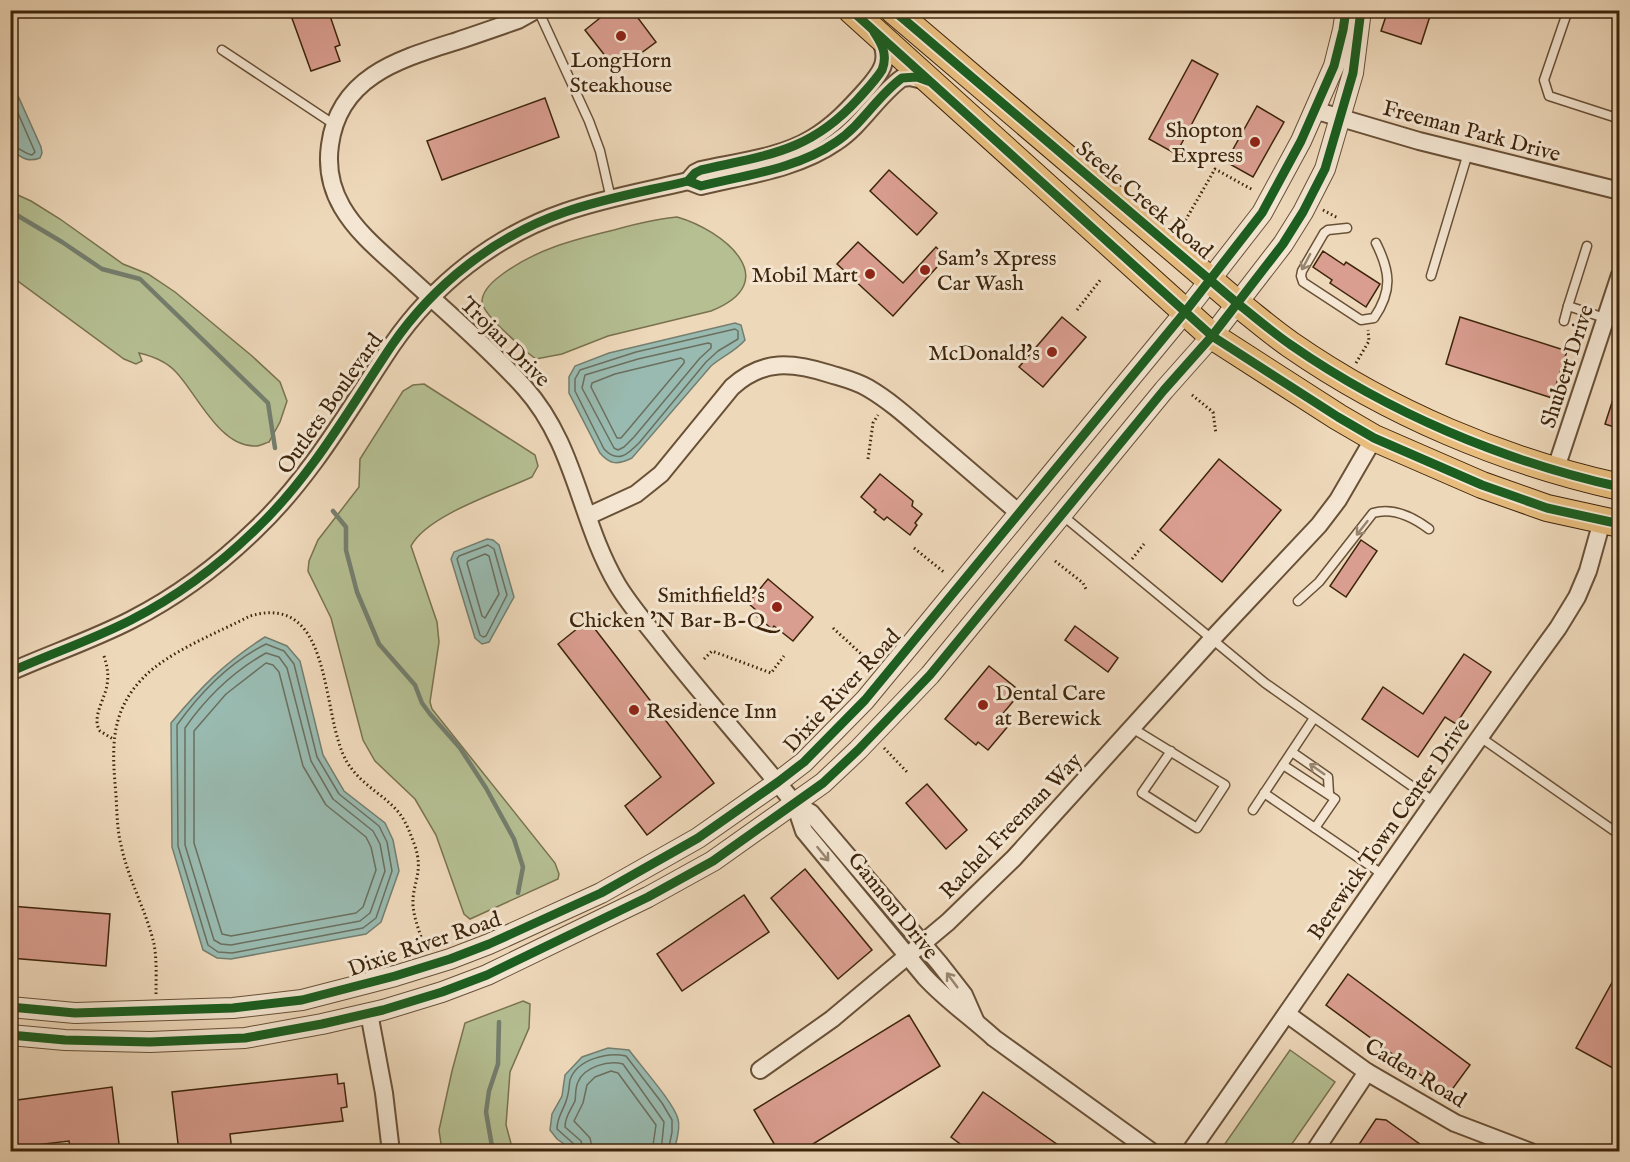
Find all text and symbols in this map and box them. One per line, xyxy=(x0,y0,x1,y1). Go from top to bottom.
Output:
marker: LongHorn Steakhouse xyxy=(614,29,628,43)
place label: LongHorn Steakhouse xyxy=(570,47,672,100)
street label: Freeman Park Drive xyxy=(1380,95,1563,169)
place label: Shopton Express xyxy=(1165,117,1243,170)
street label: Steele Creek Road xyxy=(1070,135,1218,266)
marker: Shopton Express xyxy=(1248,135,1262,149)
place label: Sam's Xpress Car Wash xyxy=(937,245,1057,298)
one-way arrow xyxy=(1300,253,1311,271)
place label: Mobil Mart xyxy=(751,262,858,290)
marker: Sam's Xpress Car Wash xyxy=(918,263,932,277)
marker: Mobil Mart xyxy=(863,267,877,281)
street label: Trojan Drive xyxy=(453,291,556,394)
street label: Shubert Drive xyxy=(1535,302,1601,432)
street label: Outlets Boulevard xyxy=(272,328,390,480)
place label: McDonald's xyxy=(928,340,1040,368)
marker: McDonald's xyxy=(1045,345,1059,359)
one-way arrow xyxy=(1355,520,1368,536)
place label: Smithfield's Chicken 'N Bar-B-Q xyxy=(569,582,781,635)
marker: Smithfield's Chicken 'N Bar-B-Q xyxy=(770,600,784,614)
street label: Dixie River Road xyxy=(778,623,907,759)
place label: Dental Care at Berewick xyxy=(995,680,1106,733)
place label: Residence Inn xyxy=(646,698,777,726)
marker: Dental Care at Berewick xyxy=(976,698,990,712)
marker: Residence Inn xyxy=(627,703,641,717)
street label: Berewick Town Center Drive xyxy=(1302,713,1477,946)
street label: Rachel Freeman Way xyxy=(934,747,1089,905)
one-way arrow xyxy=(1309,763,1326,775)
one-way arrow xyxy=(817,846,830,862)
street label: Gannon Drive xyxy=(841,847,944,966)
street label: Dixie River Road xyxy=(345,906,505,984)
one-way arrow xyxy=(946,972,959,988)
street label: Caden Road xyxy=(1359,1033,1471,1115)

